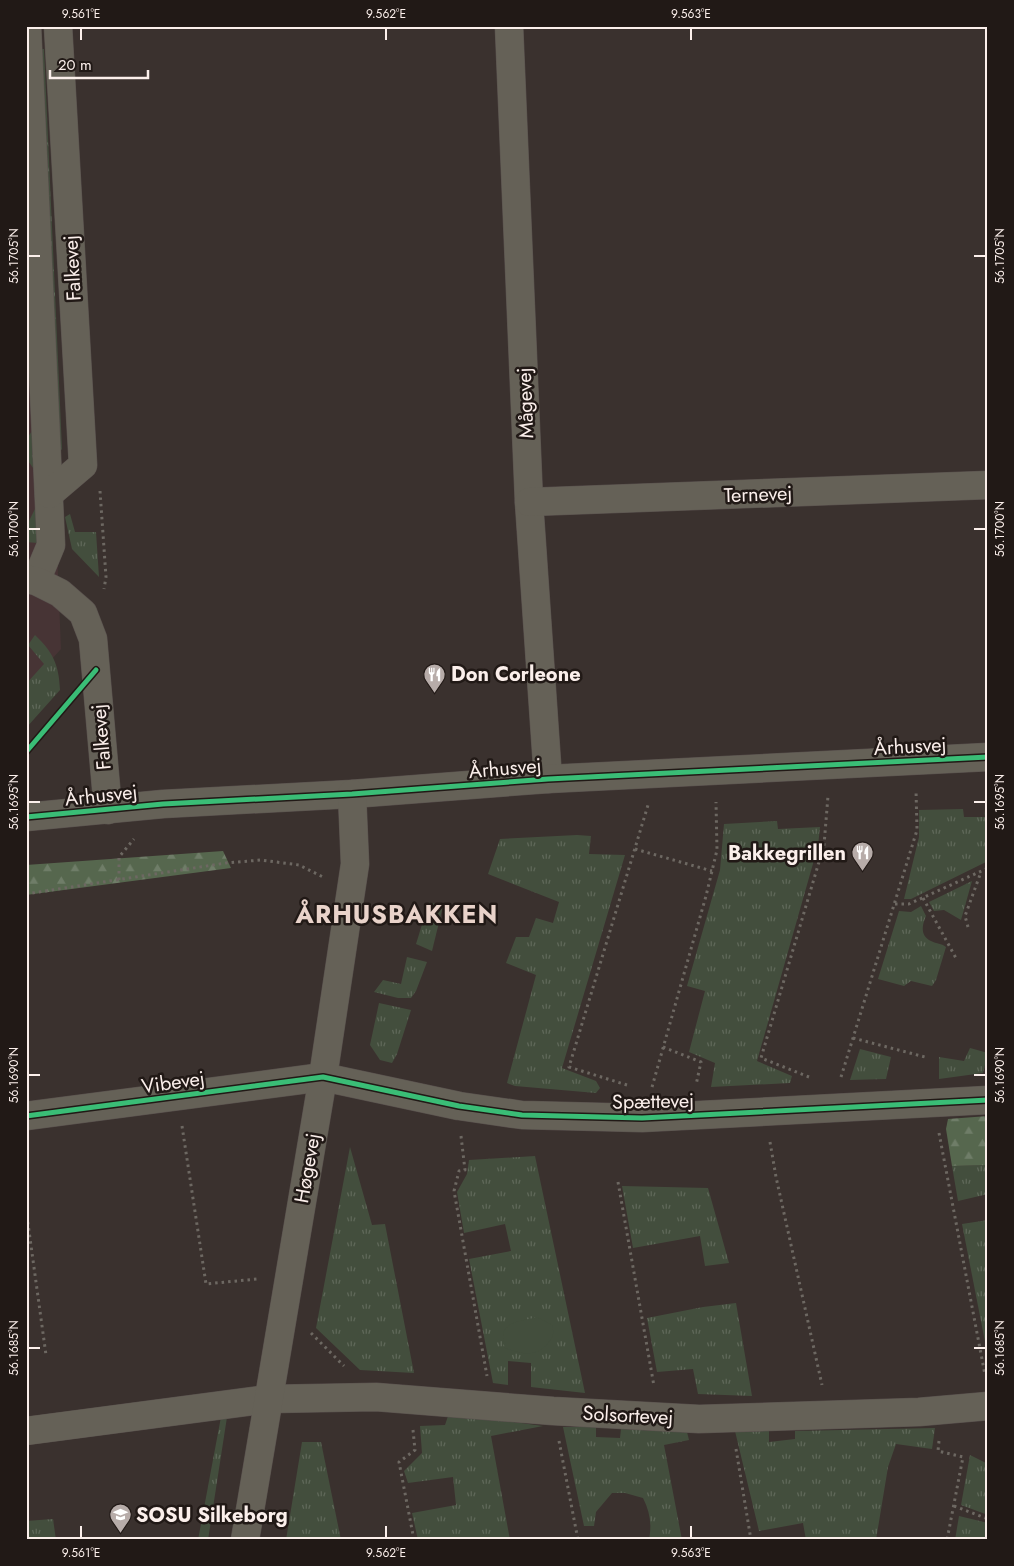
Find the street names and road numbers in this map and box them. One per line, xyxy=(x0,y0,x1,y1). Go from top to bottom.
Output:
street label: Falkevej xyxy=(56,234,89,302)
street label: Mågevej xyxy=(510,367,541,439)
street label: Ternevej xyxy=(723,479,793,510)
street label: Falkevej xyxy=(84,703,119,771)
street label: Århusvej xyxy=(873,730,947,763)
street label: Århusvej xyxy=(468,751,543,786)
street label: Århusvej xyxy=(63,777,139,814)
street label: Vibevej xyxy=(140,1064,207,1101)
street label: Spættevej xyxy=(612,1086,694,1117)
street label: Høgevej xyxy=(287,1131,328,1205)
street label: Solsortevej xyxy=(582,1399,674,1432)

